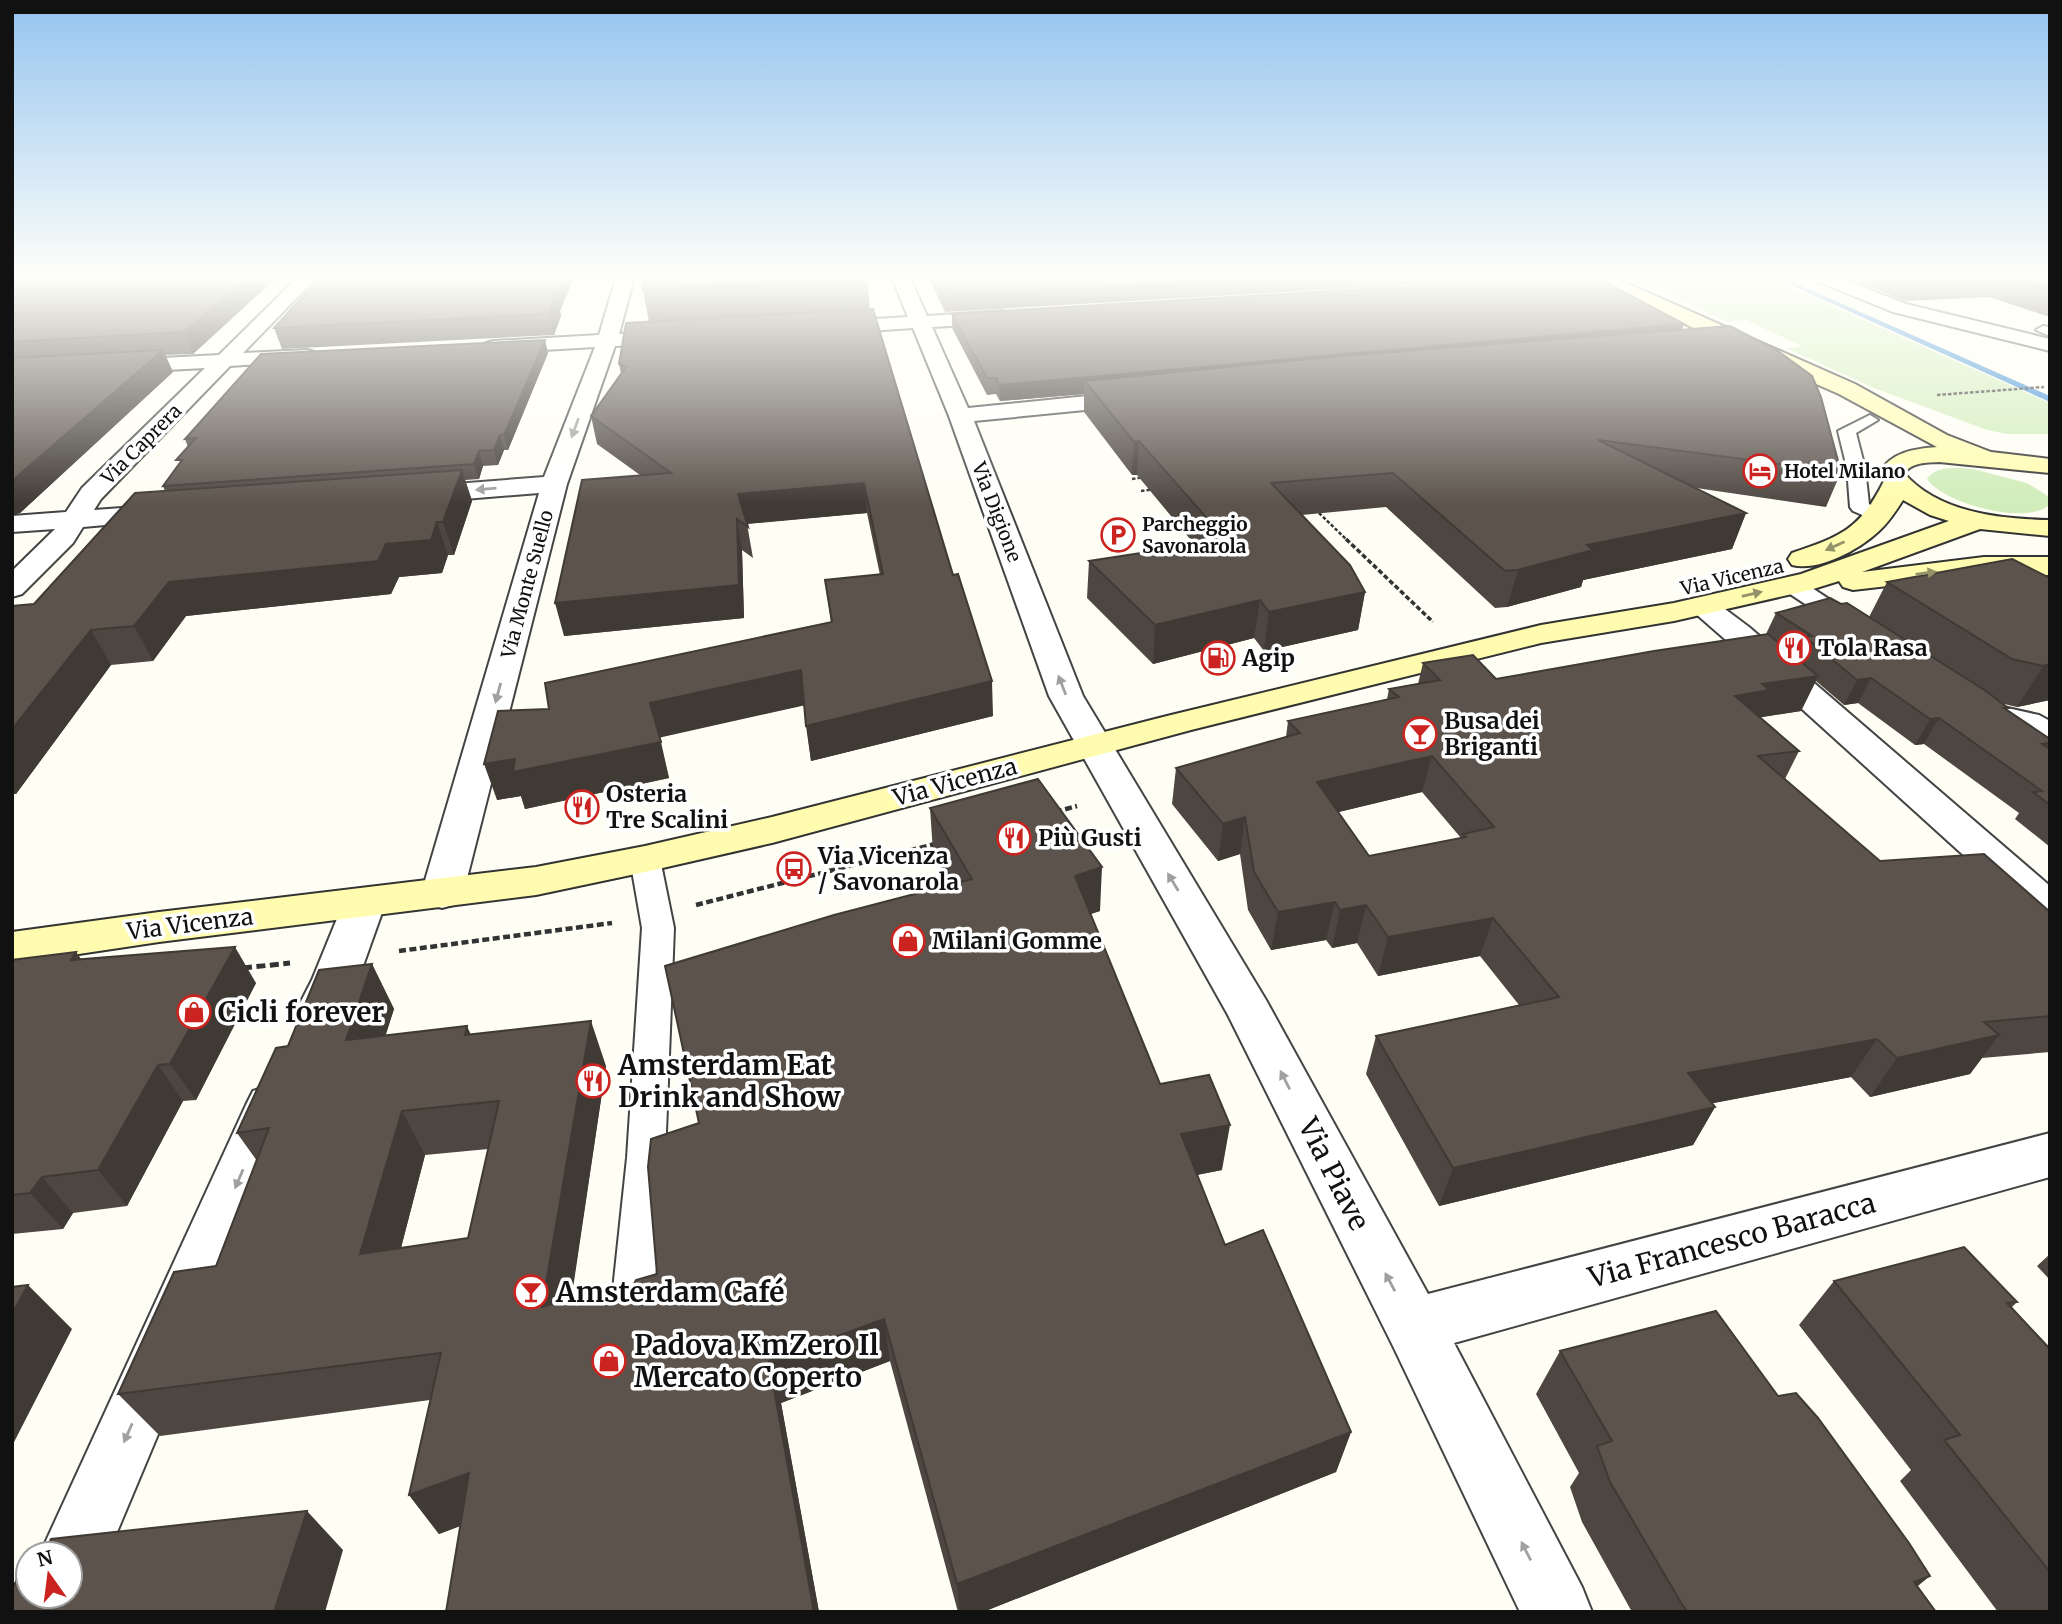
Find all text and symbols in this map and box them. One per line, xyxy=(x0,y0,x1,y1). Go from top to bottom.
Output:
street label: Via Caprera xyxy=(95,399,186,490)
one-way arrow xyxy=(569,417,580,438)
hotel icon: Hotel Milano xyxy=(1741,452,1779,490)
street label: Via Digione xyxy=(967,458,1027,565)
place label: Hotel Milano xyxy=(1784,459,1905,483)
one-way arrow xyxy=(475,484,497,495)
street label: Via Monte Suello xyxy=(495,507,558,662)
place label: Parcheggio Savonarola xyxy=(1142,512,1248,558)
parking icon: Parcheggio Savonarola xyxy=(1099,516,1137,554)
one-way arrow xyxy=(1824,541,1845,552)
street label: Via Vicenza xyxy=(1677,554,1786,601)
one-way arrow xyxy=(1916,567,1938,578)
one-way arrow xyxy=(1741,589,1763,600)
restaurant icon: Tola Rasa xyxy=(1775,629,1813,667)
place label: Tola Rasa xyxy=(1818,633,1928,662)
fuel station icon: Agip xyxy=(1199,639,1237,677)
place label: Agip xyxy=(1241,643,1295,672)
one-way arrow xyxy=(1056,675,1067,696)
one-way arrow xyxy=(492,682,503,704)
place label: Busa dei Briganti xyxy=(1444,706,1540,761)
bar icon: Busa dei Briganti xyxy=(1401,715,1439,753)
street label: Via Vicenza xyxy=(889,751,1020,812)
place label: Osteria Tre Scalini xyxy=(606,779,728,834)
restaurant icon: Osteria Tre Scalini xyxy=(563,788,601,826)
restaurant icon: Più Gusti xyxy=(995,819,1033,857)
place label: Più Gusti xyxy=(1038,823,1142,852)
place label: Via Vicenza / Savonarola xyxy=(817,841,959,896)
bus stop icon: Via Vicenza / Savonarola xyxy=(775,850,813,888)
one-way arrow xyxy=(1167,873,1179,892)
street label: Via Vicenza xyxy=(124,901,255,946)
shop icon: Milani Gomme xyxy=(889,922,927,960)
place label: Milani Gomme xyxy=(932,926,1102,955)
shop icon: Cicli forever xyxy=(175,993,213,1031)
place label: Cicli forever xyxy=(218,994,384,1030)
place label: Amsterdam Eat Drink and Show xyxy=(617,1047,841,1115)
restaurant icon: Amsterdam Eat Drink and Show xyxy=(574,1062,612,1100)
one-way arrow xyxy=(1280,1070,1291,1090)
street label: Via Piave xyxy=(1290,1111,1378,1236)
one-way arrow xyxy=(233,1169,244,1190)
street label: Via Francesco Baracca xyxy=(1584,1184,1879,1296)
one-way arrow xyxy=(1385,1272,1396,1292)
bar icon: Amsterdam Café xyxy=(512,1273,550,1311)
place label: Amsterdam Café xyxy=(555,1274,784,1310)
place label: Padova KmZero Il Mercato Coperto xyxy=(634,1327,879,1395)
shop icon: Padova KmZero Il Mercato Coperto xyxy=(590,1342,628,1380)
one-way arrow xyxy=(122,1423,134,1443)
north arrow xyxy=(14,1540,84,1610)
one-way arrow xyxy=(1521,1541,1532,1561)
text: N xyxy=(35,1545,55,1572)

